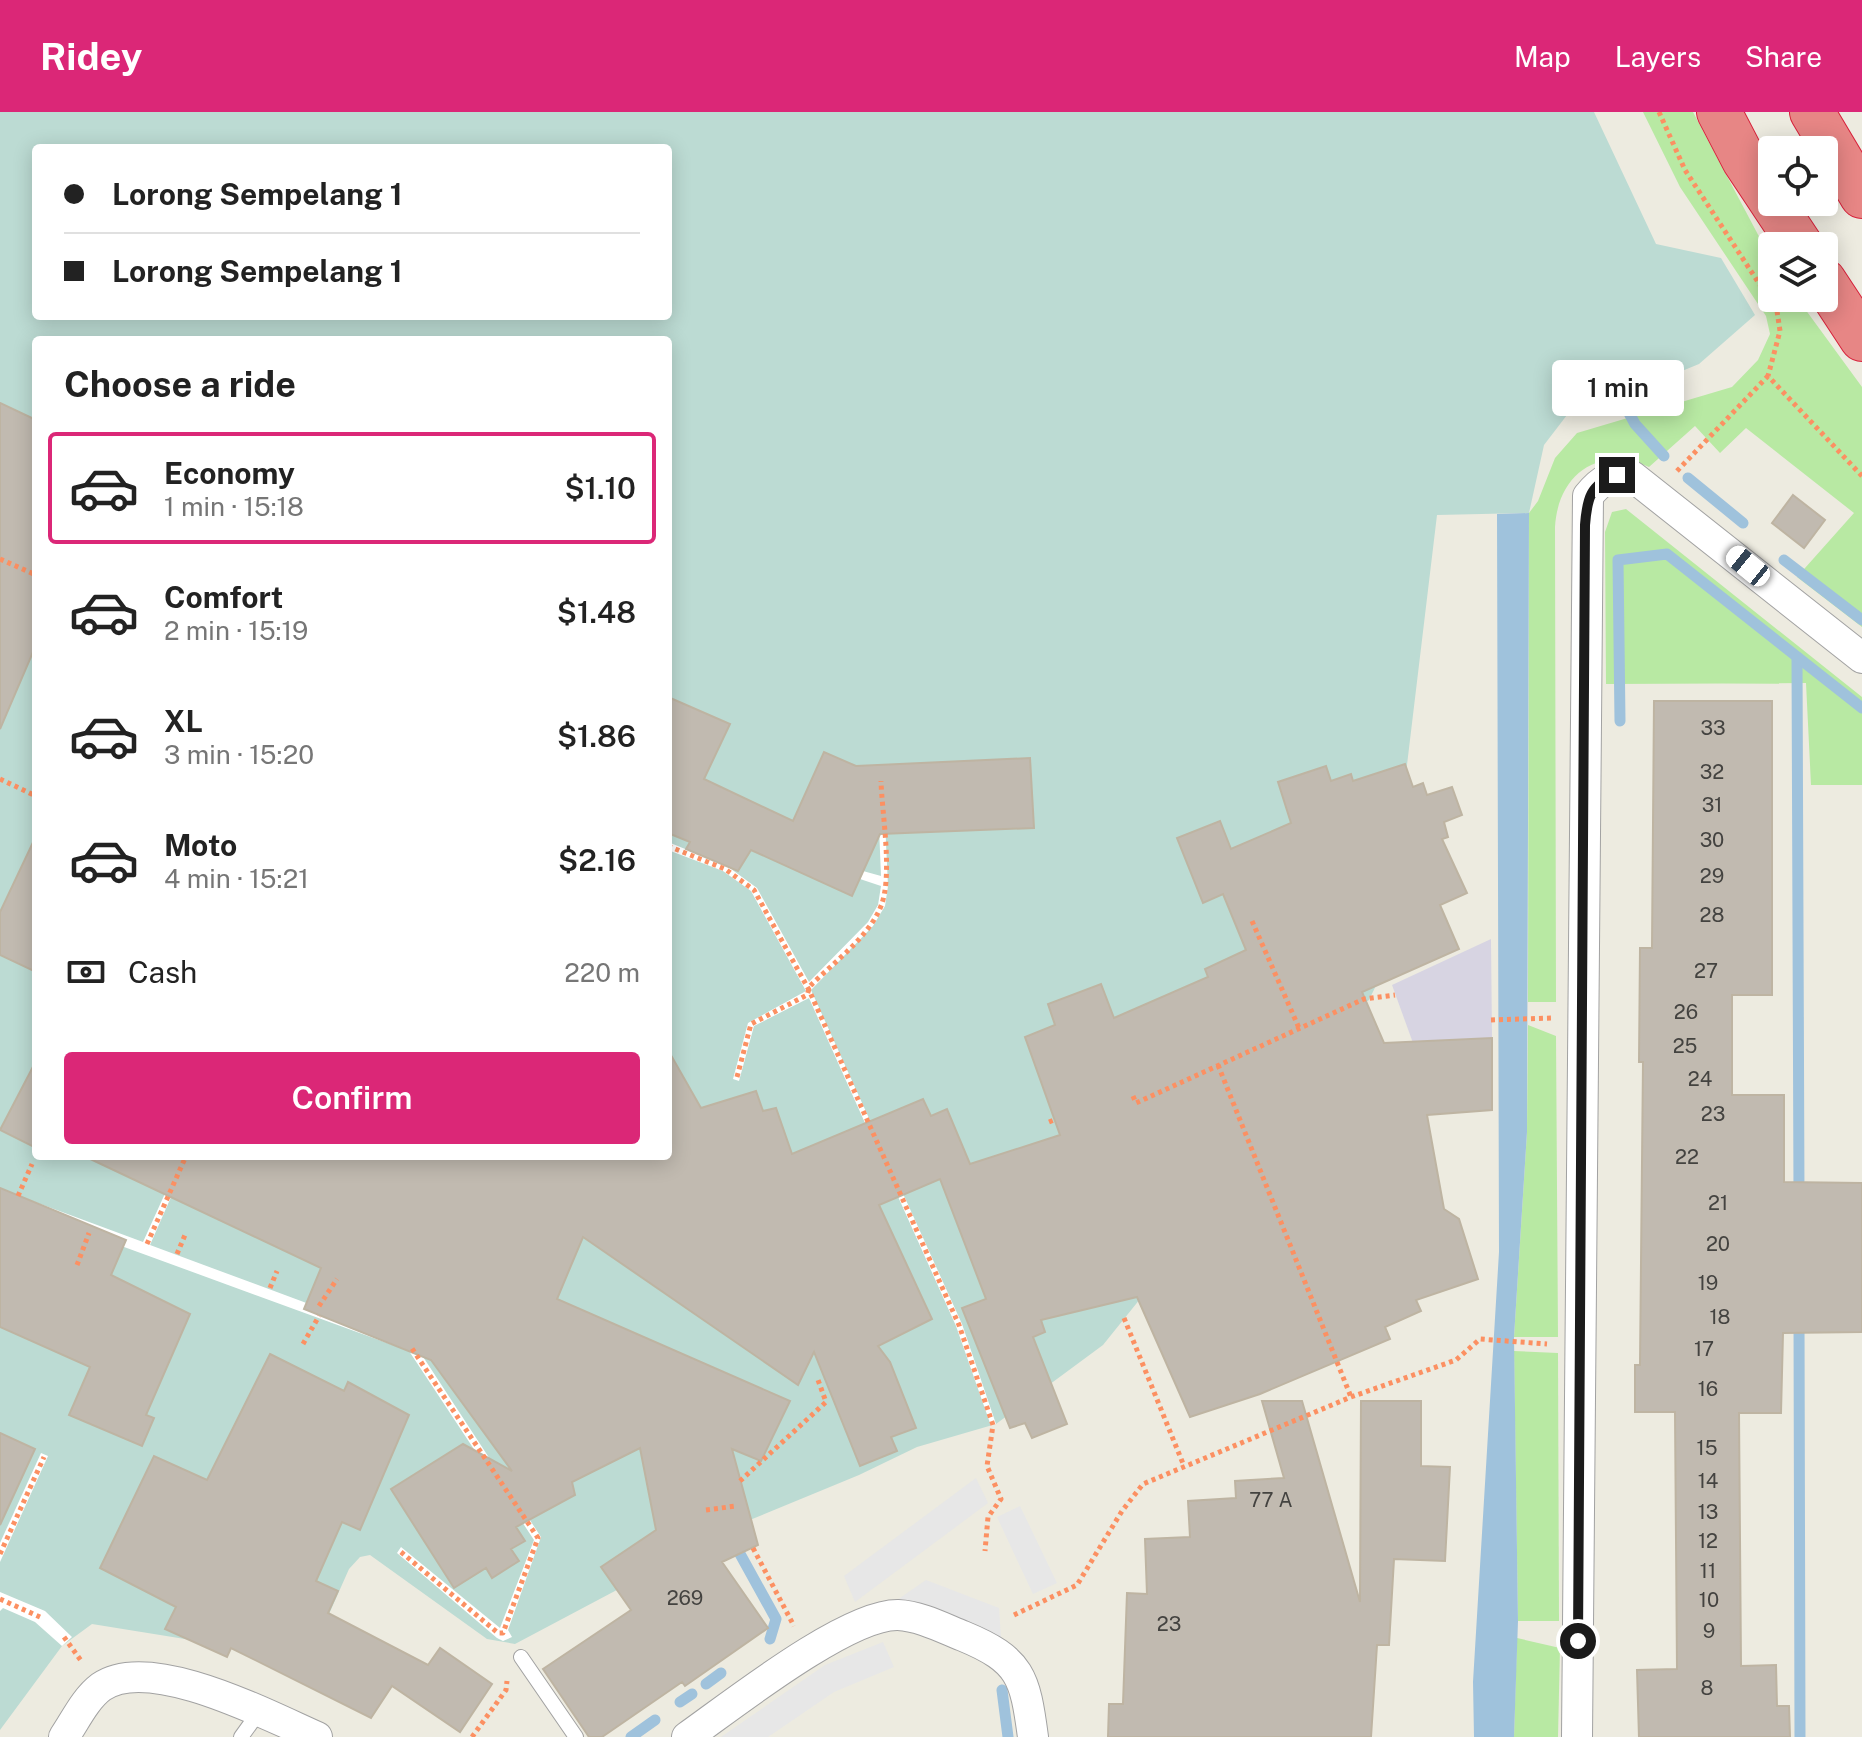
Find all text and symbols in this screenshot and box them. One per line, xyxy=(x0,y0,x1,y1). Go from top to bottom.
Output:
text: Ridey xyxy=(40,34,142,79)
text: Map xyxy=(1514,40,1571,73)
text: Layers xyxy=(1615,40,1701,73)
text: Share xyxy=(1745,40,1822,73)
map controls xyxy=(1758,136,1838,312)
button: locate xyxy=(1758,136,1838,216)
text: Lorong Sempelang 1 xyxy=(112,176,403,212)
button: layers xyxy=(1758,232,1838,312)
text: Lorong Sempelang 1 xyxy=(112,253,403,289)
callout: 1 min xyxy=(1551,359,1683,415)
text: Choose a ride xyxy=(64,363,296,405)
text: 1 min xyxy=(1587,372,1649,403)
icon: car xyxy=(68,452,140,524)
text: Economy xyxy=(164,455,295,491)
route end xyxy=(1599,457,1635,493)
text: $1.10 xyxy=(564,470,636,506)
text: 1 min · 15:18 xyxy=(164,491,304,522)
car xyxy=(1722,542,1774,590)
icon: car xyxy=(68,576,140,648)
text: Comfort xyxy=(164,579,283,615)
text: $1.48 xyxy=(557,594,636,630)
text: 2 min · 15:19 xyxy=(164,615,308,646)
icon: car xyxy=(68,700,140,772)
text: XL xyxy=(164,703,203,739)
house number: 33 xyxy=(1700,716,1726,740)
text: $1.86 xyxy=(557,718,636,754)
text: 3 min · 15:20 xyxy=(164,739,314,770)
house number: 32 xyxy=(1700,760,1724,784)
house number: 31 xyxy=(1702,793,1722,817)
icon: car xyxy=(68,824,140,896)
text: Moto xyxy=(164,827,237,863)
house number: 30 xyxy=(1700,828,1724,852)
text: $2.16 xyxy=(558,842,636,878)
text: 4 min · 15:21 xyxy=(164,863,309,894)
house number: 29 xyxy=(1700,864,1724,888)
house number: 28 xyxy=(1700,903,1724,927)
icon: cash xyxy=(64,950,108,994)
text: Cash xyxy=(128,954,197,990)
text: 220 m xyxy=(564,957,640,988)
house number: 27 xyxy=(1694,959,1718,983)
house number: 26 xyxy=(1674,1000,1698,1024)
house number: 25 xyxy=(1673,1034,1697,1058)
button: Confirm xyxy=(64,1052,640,1144)
house number: 24 xyxy=(1688,1067,1712,1091)
house number: 23 xyxy=(1701,1102,1725,1126)
house number: 22 xyxy=(1675,1145,1699,1169)
house number: 21 xyxy=(1708,1191,1728,1215)
house number: 20 xyxy=(1706,1232,1730,1256)
house number: 19 xyxy=(1698,1271,1718,1295)
house number: 18 xyxy=(1709,1305,1731,1329)
house number: 17 xyxy=(1694,1337,1714,1361)
house number: 16 xyxy=(1698,1377,1718,1401)
house number: 15 xyxy=(1697,1436,1717,1460)
house number: 14 xyxy=(1698,1469,1718,1493)
house number: 77 A xyxy=(1249,1488,1293,1512)
house number: 13 xyxy=(1698,1500,1718,1524)
house number: 12 xyxy=(1698,1529,1718,1553)
house number: 11 xyxy=(1700,1559,1716,1583)
house number: 269 xyxy=(667,1586,703,1610)
house number: 10 xyxy=(1699,1588,1719,1612)
house number: 23 xyxy=(1157,1612,1181,1636)
house number: 9 xyxy=(1703,1619,1715,1643)
route start xyxy=(1560,1623,1596,1659)
house number: 8 xyxy=(1701,1676,1713,1700)

